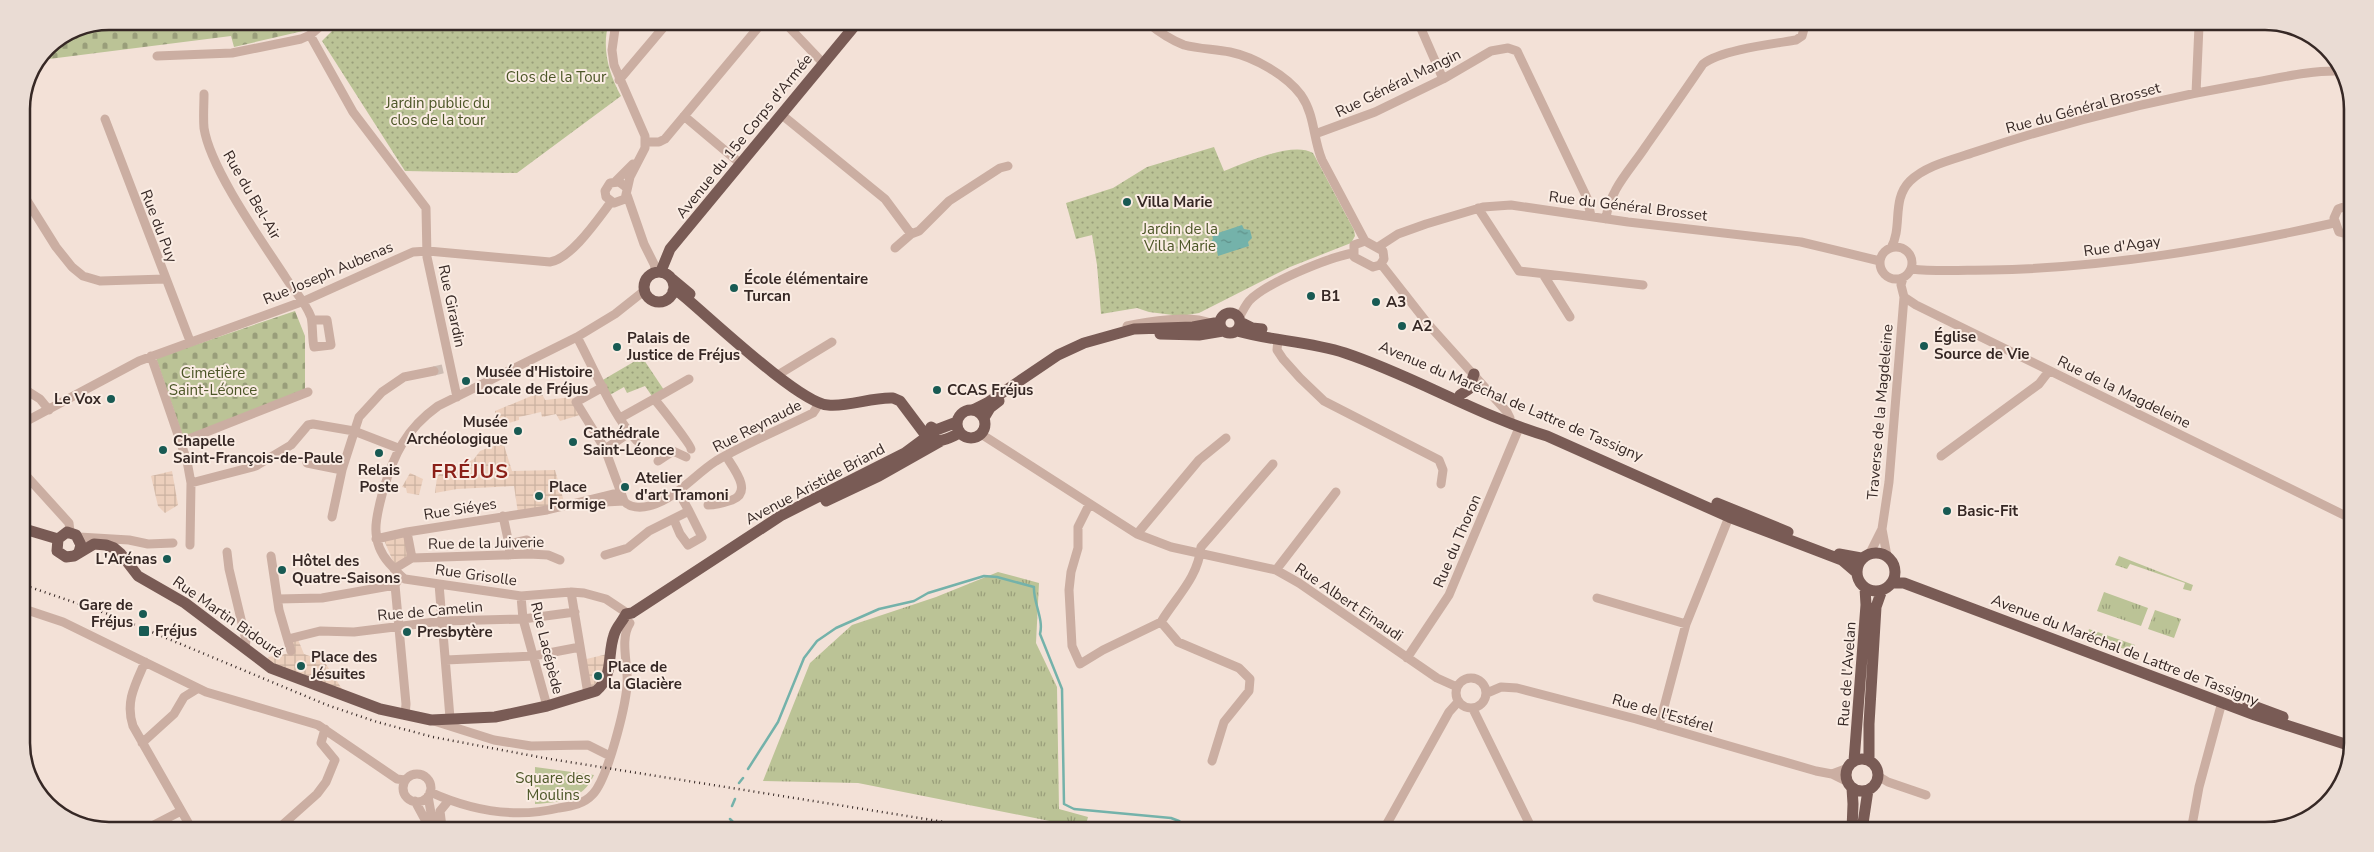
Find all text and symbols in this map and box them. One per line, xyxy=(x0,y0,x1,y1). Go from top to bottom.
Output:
street label: Rue Général Mangin xyxy=(1332,44,1464,122)
street label: Avenue du 15e Corps d'Armée xyxy=(671,50,817,222)
park label: Clos de la Tour xyxy=(506,67,607,87)
street label: Rue du Général Brosset xyxy=(2003,77,2163,138)
park label: Jardin public du clos de la tour xyxy=(385,93,490,130)
street label: Rue du Bel-Air xyxy=(218,147,286,244)
street label: Rue du Général Brosset xyxy=(1548,186,1709,226)
street label: Rue du Puy xyxy=(136,187,182,266)
place label: Villa Marie xyxy=(1136,192,1212,212)
marker: Villa Marie xyxy=(1121,196,1133,208)
park label: Jardin de la Villa Marie xyxy=(1141,219,1218,256)
street label: Rue d'Agay xyxy=(2082,231,2162,261)
street label: Rue Joseph Aubenas xyxy=(260,237,396,309)
street label: Rue Girardin xyxy=(433,263,471,349)
place label: École élémentaire Turcan xyxy=(744,269,868,306)
marker: École élémentaire Turcan xyxy=(728,282,740,294)
place label: B1 xyxy=(1321,286,1340,306)
marker: B1 xyxy=(1305,290,1317,302)
place label: A3 xyxy=(1386,292,1406,312)
marker: A3 xyxy=(1370,296,1382,308)
place label: A2 xyxy=(1412,316,1432,336)
marker: A2 xyxy=(1396,320,1408,332)
street label: Traverse de la Magdeleine xyxy=(1862,323,1898,501)
place label: Église Source de Vie xyxy=(1934,327,2030,364)
place label: Palais de Justice de Fréjus xyxy=(626,328,740,365)
street label: Avenue du Maréchal de Lattre de Tassigny xyxy=(1376,336,1646,466)
marker: Église Source de Vie xyxy=(1918,340,1930,352)
marker: Palais de Justice de Fréjus xyxy=(611,341,623,353)
street label: Rue de la Magdeleine xyxy=(2054,351,2194,433)
place label: Musée d'Histoire Locale de Fréjus xyxy=(476,362,593,399)
park label: Cimetière Saint-Léonce xyxy=(169,363,257,400)
marker: Musée d'Histoire Locale de Fréjus xyxy=(460,375,472,387)
place label: CCAS Fréjus xyxy=(947,380,1033,400)
marker: CCAS Fréjus xyxy=(931,384,943,396)
place label: Le Vox xyxy=(54,389,102,409)
marker: Le Vox xyxy=(105,393,117,405)
street label: Rue Reynaude xyxy=(709,395,805,457)
place label: Musée Archéologique xyxy=(406,412,508,449)
place label: Cathédrale Saint-Léonce xyxy=(583,423,674,460)
marker: Musée Archéologique xyxy=(512,425,524,437)
place label: Chapelle Saint-François-de-Paule xyxy=(173,431,343,468)
marker: Cathédrale Saint-Léonce xyxy=(567,436,579,448)
street label: Avenue Aristide Briand xyxy=(742,439,888,529)
marker: Chapelle Saint-François-de-Paule xyxy=(157,444,169,456)
marker: Relais Poste xyxy=(373,447,385,459)
district label: FRÉJUS xyxy=(431,458,509,485)
place label: Relais Poste xyxy=(358,460,400,497)
place label: Atelier d'art Tramoni xyxy=(635,468,729,505)
place label: Place Formige xyxy=(549,477,606,514)
marker: Atelier d'art Tramoni xyxy=(619,481,631,493)
marker: Place Formige xyxy=(533,490,545,502)
street label: Rue du Thoron xyxy=(1428,491,1486,591)
street label: Rue Siéyes xyxy=(422,493,498,525)
place label: Basic-Fit xyxy=(1957,501,2018,521)
marker: Basic-Fit xyxy=(1941,505,1953,517)
street label: Rue de la Juiverie xyxy=(428,532,544,554)
place label: L'Arénas xyxy=(96,549,157,569)
place label: Hôtel des Quatre-Saisons xyxy=(292,551,400,588)
marker: L'Arénas xyxy=(161,553,173,565)
street label: Rue Albert Einaudi xyxy=(1291,558,1407,646)
street label: Rue Grisolle xyxy=(434,559,518,591)
marker: Hôtel des Quatre-Saisons xyxy=(276,564,288,576)
street label: Rue Martin Bidouré xyxy=(169,571,287,663)
street label: Avenue du Maréchal de Lattre de Tassigny xyxy=(1988,590,2262,711)
place label: Gare de Fréjus xyxy=(79,595,133,632)
street label: Rue de Camelin xyxy=(376,596,484,626)
street label: Rue Lacépède xyxy=(526,600,568,696)
marker: Gare de Fréjus xyxy=(137,608,149,620)
place label: Fréjus xyxy=(155,621,197,641)
street label: Rue de l'Avelan xyxy=(1833,621,1861,727)
place label: Presbytère xyxy=(417,622,493,642)
marker: Fréjus xyxy=(137,624,151,638)
marker: Presbytère xyxy=(401,626,413,638)
place label: Place des Jésuites xyxy=(310,647,377,684)
place label: Place de la Glacière xyxy=(608,657,682,694)
marker: Place des Jésuites xyxy=(295,660,307,672)
marker: Place de la Glacière xyxy=(592,670,604,682)
street label: Rue de l'Estérel xyxy=(1610,689,1717,737)
park label: Square des Moulins xyxy=(515,768,591,805)

